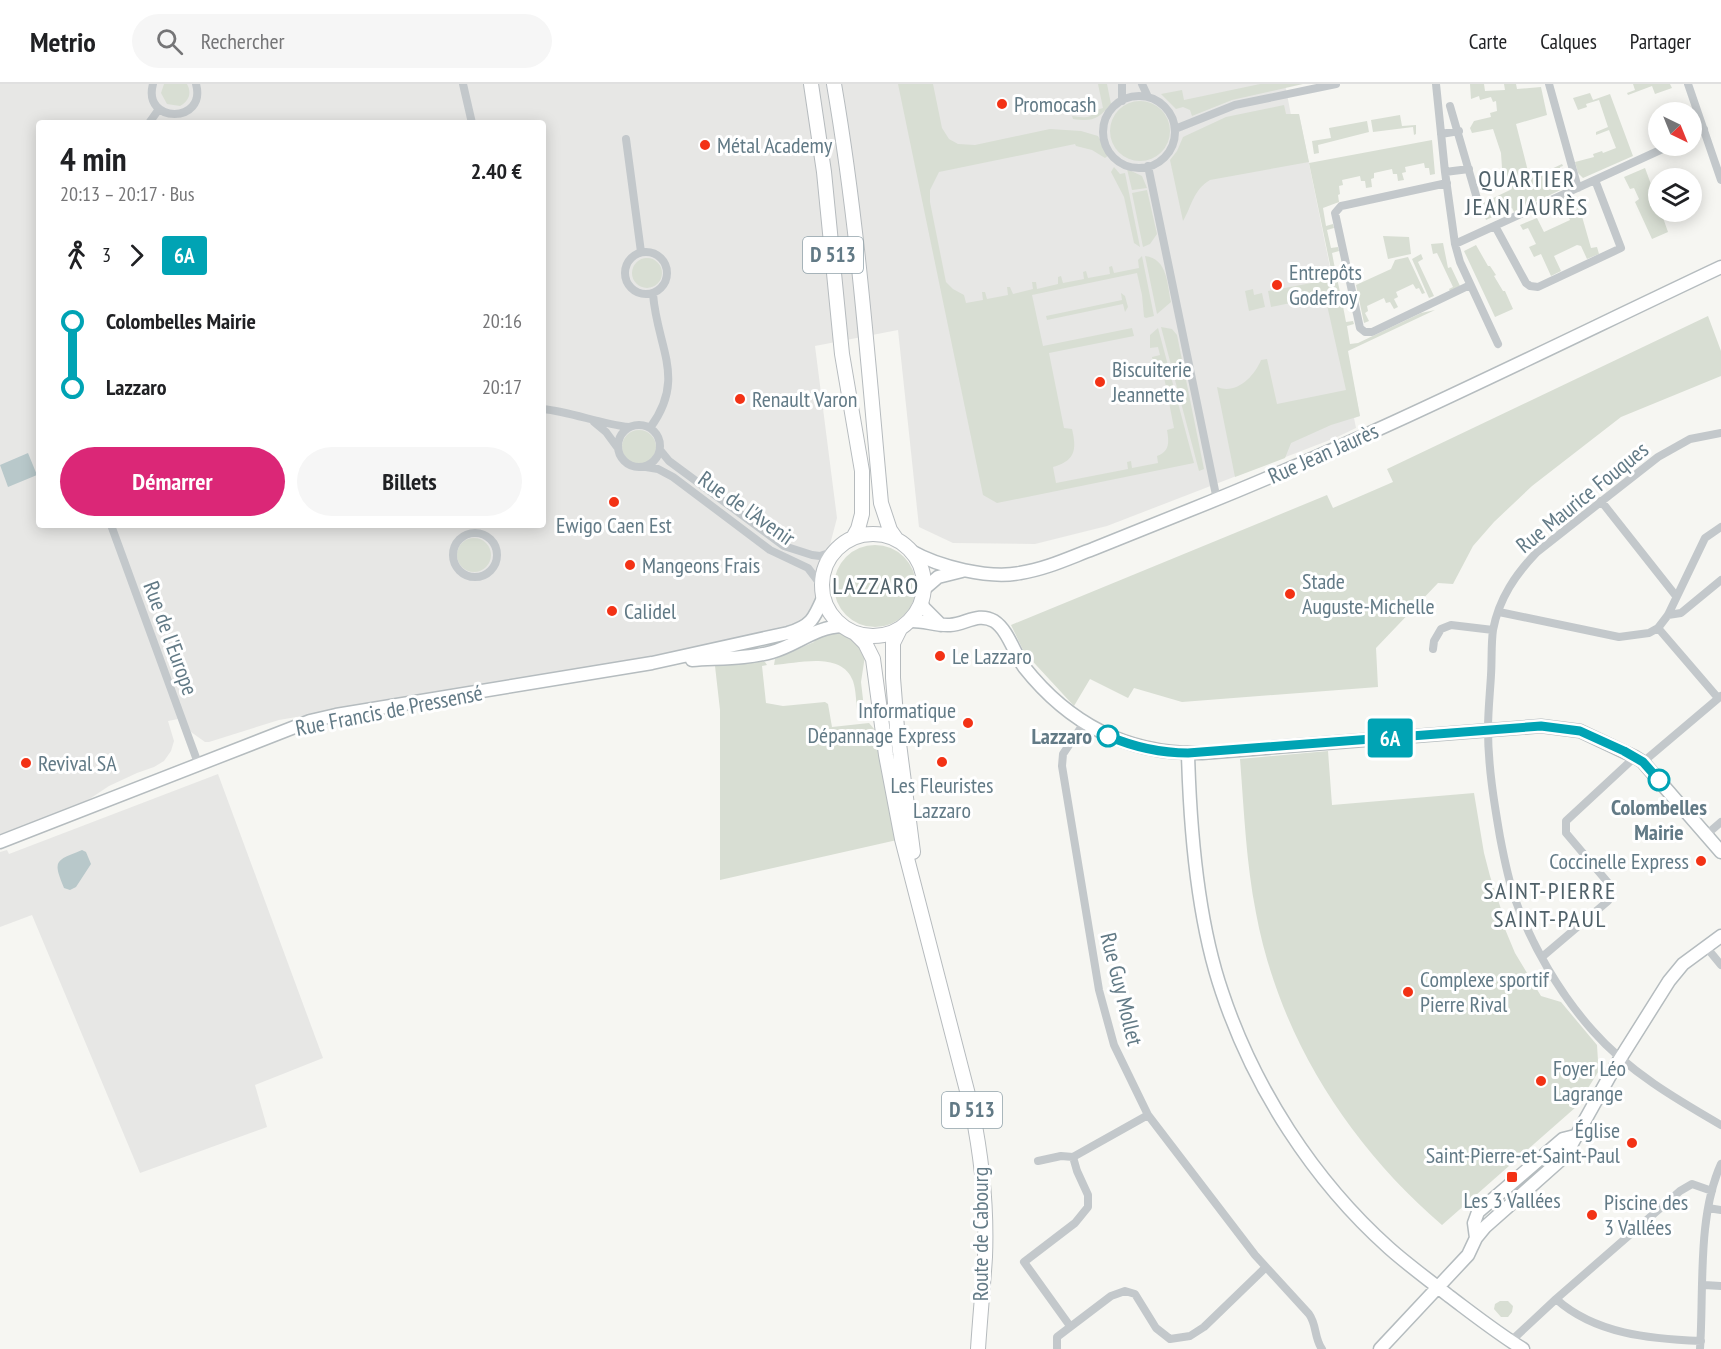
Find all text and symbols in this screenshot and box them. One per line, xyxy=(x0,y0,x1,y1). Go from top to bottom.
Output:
search box xyxy=(132,14,552,68)
text: Metrio xyxy=(30,23,96,60)
icon: search xyxy=(153,25,186,58)
text: Rechercher xyxy=(201,27,285,55)
text: Carte xyxy=(1469,28,1507,55)
text: Calques xyxy=(1540,28,1597,55)
text: Partager xyxy=(1630,28,1691,55)
place label: Promocash xyxy=(1014,90,1096,118)
marker: Promocash xyxy=(995,97,1009,111)
north arrow xyxy=(1648,102,1702,156)
map controls xyxy=(1648,102,1702,222)
place label: Métal Academy xyxy=(717,131,833,159)
text: 4 min xyxy=(60,137,127,180)
marker: Métal Academy xyxy=(698,138,712,152)
text: 2.40 € xyxy=(471,157,522,185)
district label: QUARTIER JEAN JAURÈS xyxy=(1464,163,1589,222)
button: layers xyxy=(1648,168,1702,222)
text: 20:13 – 20:17 · Bus xyxy=(60,181,195,207)
road number: D 513 xyxy=(803,237,863,273)
icon: walk xyxy=(60,239,93,272)
icon: forward xyxy=(120,239,153,272)
text: 3 xyxy=(102,242,111,268)
text: 6A xyxy=(174,242,195,269)
place label: Entrepôts Godefroy xyxy=(1289,258,1362,311)
marker: Entrepôts Godefroy xyxy=(1270,278,1284,292)
text: Colombelles Mairie xyxy=(106,307,256,335)
text: 20:16 xyxy=(482,308,522,334)
place label: Biscuiterie Jeannette xyxy=(1111,355,1192,408)
text: Lazzaro xyxy=(106,373,167,401)
text: 20:17 xyxy=(482,374,522,400)
marker: Biscuiterie Jeannette xyxy=(1093,375,1107,389)
place label: Renault Varon xyxy=(752,385,857,413)
marker: Renault Varon xyxy=(733,392,747,406)
street label: Rue Jean Jaurès xyxy=(1264,416,1382,490)
street label: Rue Maurice Fouques xyxy=(1510,435,1654,559)
button: Démarrer xyxy=(60,447,285,516)
button: Billets xyxy=(297,447,522,516)
street label: Rue de l'Avenir xyxy=(693,464,801,552)
marker: Ewigo Caen Est xyxy=(607,495,621,509)
place label: Ewigo Caen Est xyxy=(556,511,672,539)
place label: Mangeons Frais xyxy=(642,551,760,579)
marker: Mangeons Frais xyxy=(623,558,637,572)
place label: Stade Auguste-Michelle xyxy=(1302,567,1435,620)
district label: LAZZARO xyxy=(832,570,920,601)
street label: Rue de l'Europe xyxy=(137,577,205,699)
marker: Stade Auguste-Michelle xyxy=(1283,587,1297,601)
place label: Calidel xyxy=(624,597,677,625)
marker: Calidel xyxy=(605,604,619,618)
place label: Le Lazzaro xyxy=(952,642,1032,670)
marker: Le Lazzaro xyxy=(933,649,947,663)
street label: Rue Francis de Pressensé xyxy=(293,678,485,742)
place label: Informatique Dépannage Express xyxy=(808,696,956,749)
marker: Informatique Dépannage Express xyxy=(961,716,975,730)
line badge: 6A xyxy=(1363,718,1417,758)
place label: Lazzaro xyxy=(1031,722,1092,750)
marker: Lazzaro xyxy=(1097,725,1119,747)
text: 6A xyxy=(1380,725,1400,752)
place label: Revival SA xyxy=(38,749,117,777)
marker: Les Fleuristes Lazzaro xyxy=(935,755,949,769)
marker: Revival SA xyxy=(19,756,33,770)
marker: Colombelles Mairie xyxy=(1648,769,1670,791)
place label: Les Fleuristes Lazzaro xyxy=(891,771,993,824)
place label: Colombelles Mairie xyxy=(1611,793,1707,846)
place label: Coccinelle Express xyxy=(1549,847,1689,875)
marker: Coccinelle Express xyxy=(1694,854,1708,868)
district label: SAINT-PIERRE SAINT-PAUL xyxy=(1483,875,1617,934)
street label: Rue Guy Mollet xyxy=(1094,930,1150,1048)
place label: Complexe sportif Pierre Rival xyxy=(1420,965,1550,1018)
marker: Complexe sportif Pierre Rival xyxy=(1401,985,1415,999)
place label: Foyer Léo Lagrange xyxy=(1553,1054,1626,1107)
marker: Foyer Léo Lagrange xyxy=(1534,1074,1548,1088)
road number: D 513 xyxy=(942,1092,1002,1128)
place label: Église Saint-Pierre-et-Saint-Paul xyxy=(1426,1116,1621,1169)
marker: Église Saint-Pierre-et-Saint-Paul xyxy=(1625,1136,1639,1150)
street label: Route de Cabourg xyxy=(966,1167,994,1301)
marker: Les 3 Vallées xyxy=(1505,1170,1519,1184)
place label: Les 3 Vallées xyxy=(1463,1186,1561,1214)
place label: Piscine des 3 Vallées xyxy=(1604,1188,1688,1241)
marker: Piscine des 3 Vallées xyxy=(1585,1208,1599,1222)

